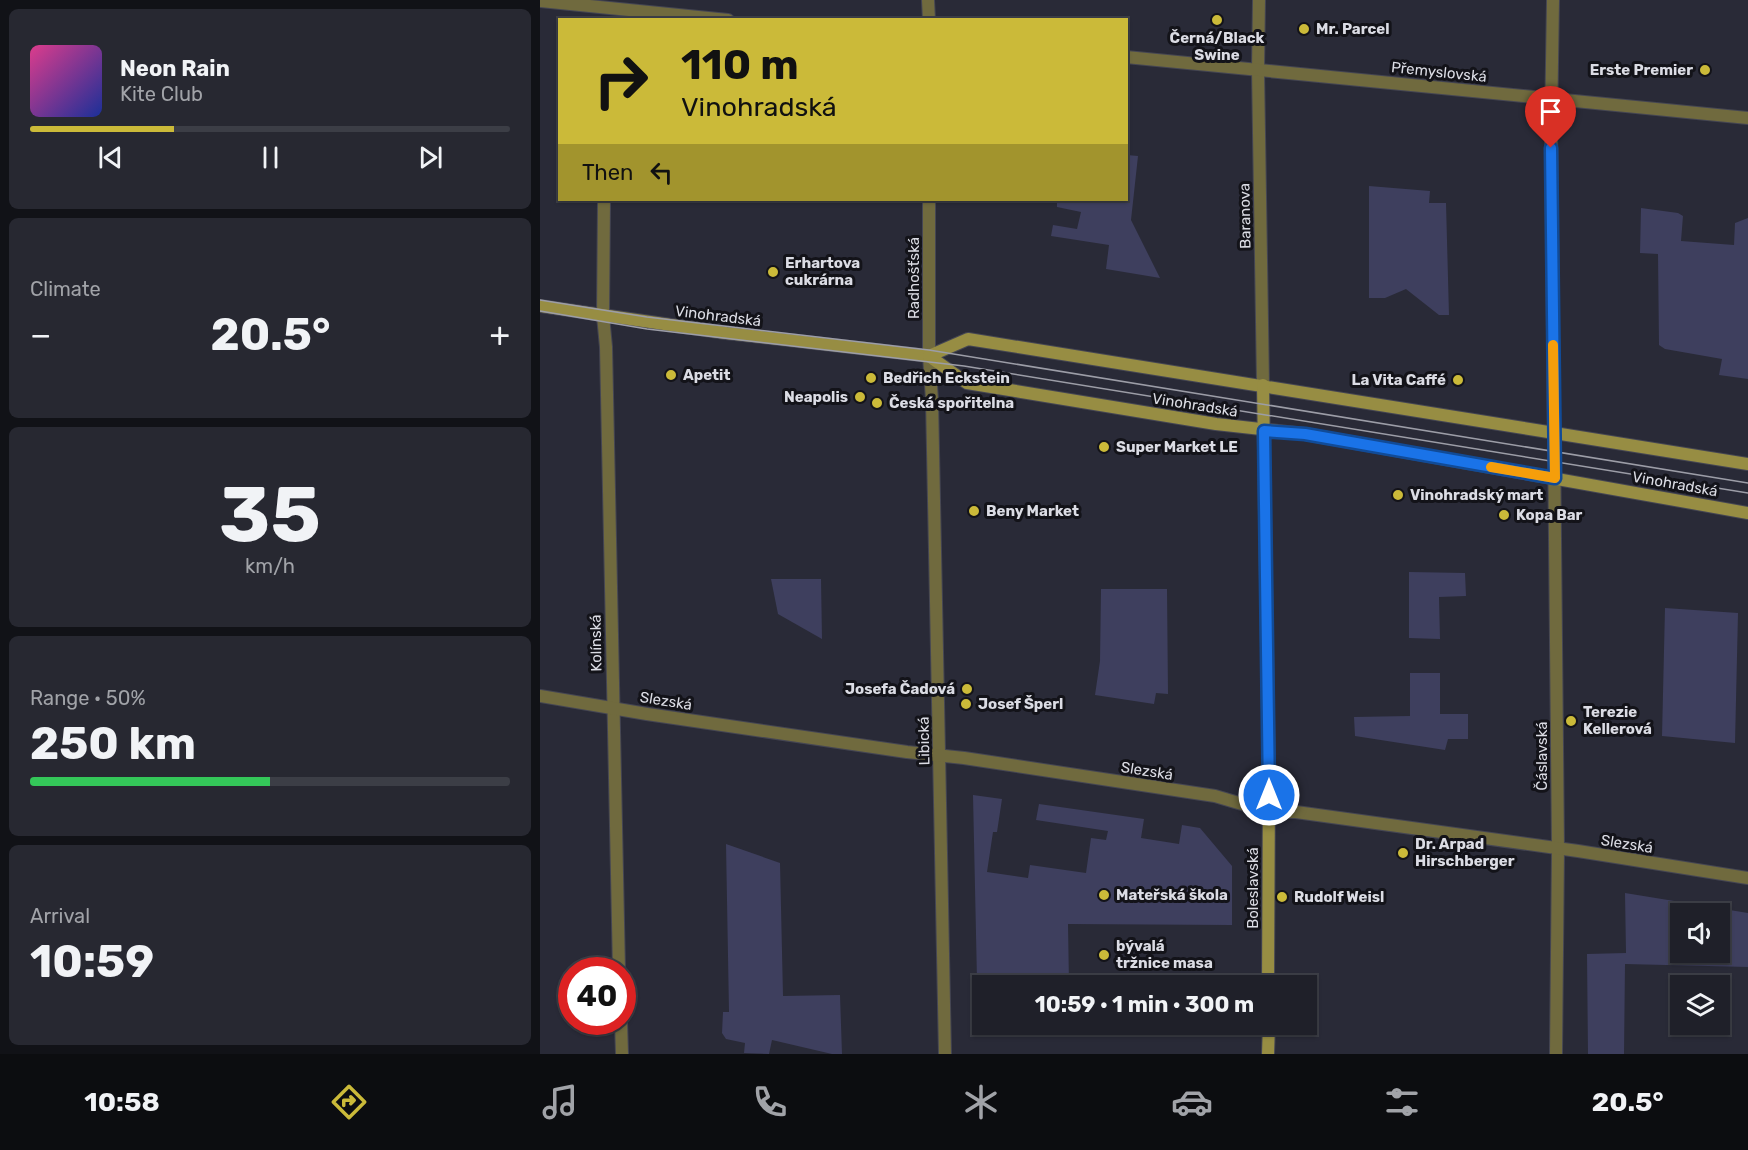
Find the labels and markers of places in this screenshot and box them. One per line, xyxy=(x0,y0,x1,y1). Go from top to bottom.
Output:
marker: Černá/Black Swine xyxy=(1210,13,1224,27)
place label: Mr. Parcel xyxy=(1316,20,1390,38)
marker: Mr. Parcel xyxy=(1297,22,1311,36)
place label: Černá/Black Swine xyxy=(1170,29,1265,64)
place label: Erste Premier xyxy=(1590,61,1693,79)
marker: Erste Premier xyxy=(1698,63,1712,77)
pin xyxy=(1525,86,1576,148)
place label: Erhartova cukrárna xyxy=(785,254,860,289)
marker: Erhartova cukrárna xyxy=(766,265,780,279)
place label: Apetit xyxy=(683,366,730,384)
marker: Apetit xyxy=(664,368,678,382)
place label: Bedřich Eckstein xyxy=(883,369,1010,387)
marker: Bedřich Eckstein xyxy=(864,371,878,385)
place label: La Vita Caffé xyxy=(1352,371,1446,389)
marker: La Vita Caffé xyxy=(1451,373,1465,387)
place label: Neapolis xyxy=(784,388,848,406)
marker: Neapolis xyxy=(853,390,867,404)
place label: Česká spořitelna xyxy=(889,394,1014,412)
marker: Česká spořitelna xyxy=(870,396,884,410)
place label: Super Market LE xyxy=(1116,438,1238,456)
marker: Super Market LE xyxy=(1097,440,1111,454)
place label: Vinohradský mart xyxy=(1410,486,1543,504)
marker: Vinohradský mart xyxy=(1391,488,1405,502)
place label: Beny Market xyxy=(986,502,1079,520)
marker: Beny Market xyxy=(967,504,981,518)
place label: Kopa Bar xyxy=(1516,506,1583,524)
marker: Kopa Bar xyxy=(1497,508,1511,522)
place label: Josefa Čadová xyxy=(845,680,955,698)
marker: Josefa Čadová xyxy=(960,682,974,696)
place label: Josef Šperl xyxy=(978,695,1063,713)
marker: Josef Šperl xyxy=(959,697,973,711)
place label: Terezie Kellerová xyxy=(1583,703,1652,738)
marker: Terezie Kellerová xyxy=(1564,714,1578,728)
place label: Dr. Arpad Hirschberger xyxy=(1415,835,1515,870)
marker: Dr. Arpad Hirschberger xyxy=(1396,846,1410,860)
place label: Mateřská škola xyxy=(1116,886,1228,904)
marker: Mateřská škola xyxy=(1097,888,1111,902)
place label: Rudolf Weisl xyxy=(1294,888,1384,906)
marker: Rudolf Weisl xyxy=(1275,890,1289,904)
place label: bývalá tržnice masa xyxy=(1116,937,1213,972)
marker: bývalá tržnice masa xyxy=(1097,948,1111,962)

